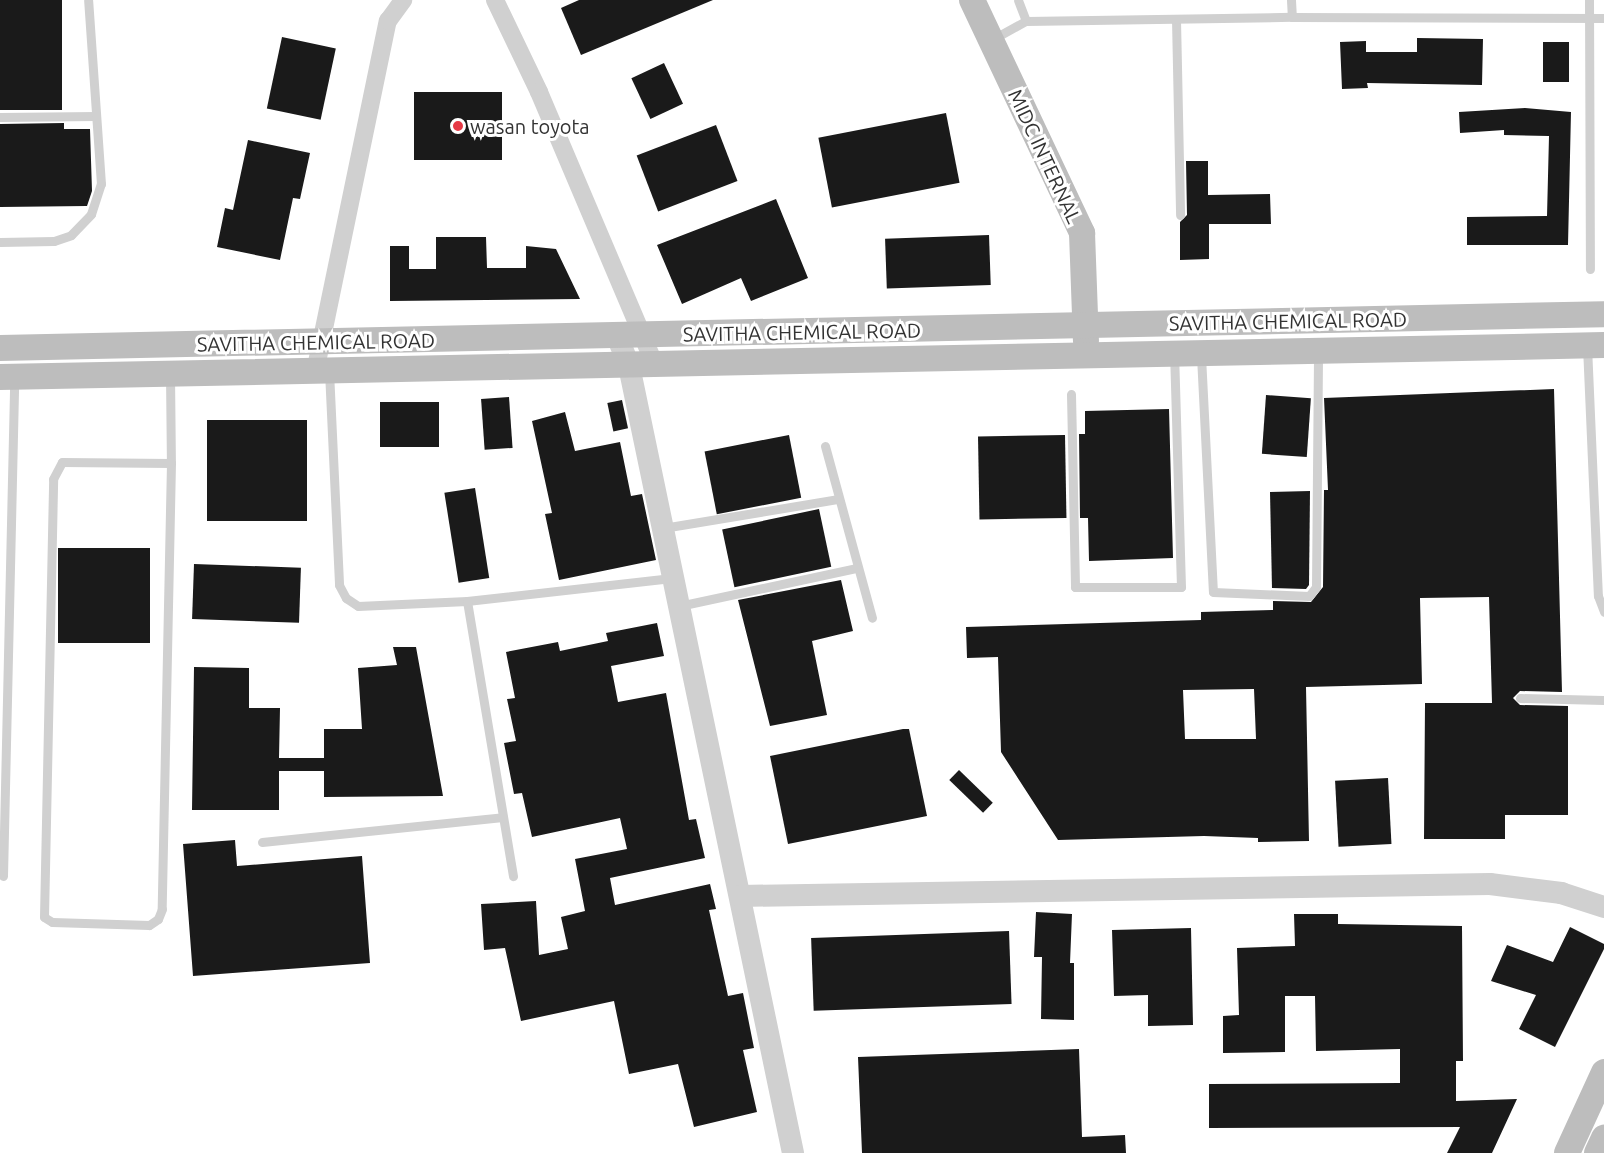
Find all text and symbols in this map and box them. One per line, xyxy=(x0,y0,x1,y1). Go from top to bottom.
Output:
street label: MIDC INTERNAL xyxy=(1003,85,1087,227)
place label: wasan toyota xyxy=(470,114,590,138)
marker: wasan toyota xyxy=(451,119,465,133)
street label: SAVITHA CHEMICAL ROAD xyxy=(1169,307,1407,335)
street label: SAVITHA CHEMICAL ROAD xyxy=(683,318,921,346)
street label: SAVITHA CHEMICAL ROAD xyxy=(197,328,435,356)

